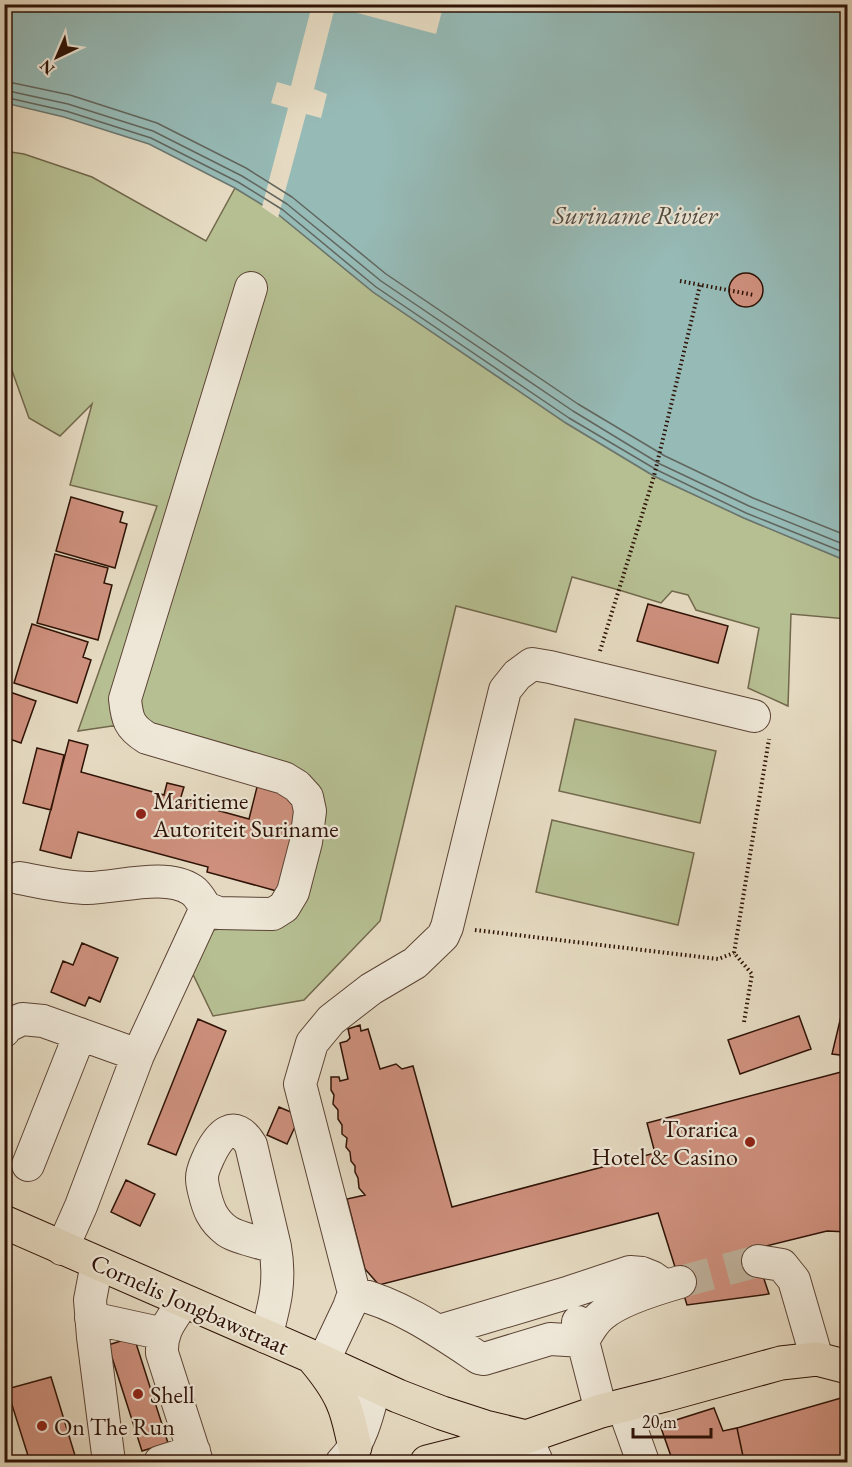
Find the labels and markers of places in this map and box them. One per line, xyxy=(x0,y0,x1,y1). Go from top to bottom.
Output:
place label: Maritieme Autoriteit Suriname xyxy=(152,785,339,844)
marker: Maritieme Autoriteit Suriname xyxy=(134,807,148,821)
place label: Torarica Hotel & Casino xyxy=(591,1113,738,1172)
marker: Torarica Hotel & Casino xyxy=(743,1135,757,1149)
place label: Shell xyxy=(150,1379,195,1410)
marker: Shell xyxy=(131,1387,145,1401)
place label: On The Run xyxy=(54,1411,175,1442)
marker: On The Run xyxy=(35,1419,49,1433)

